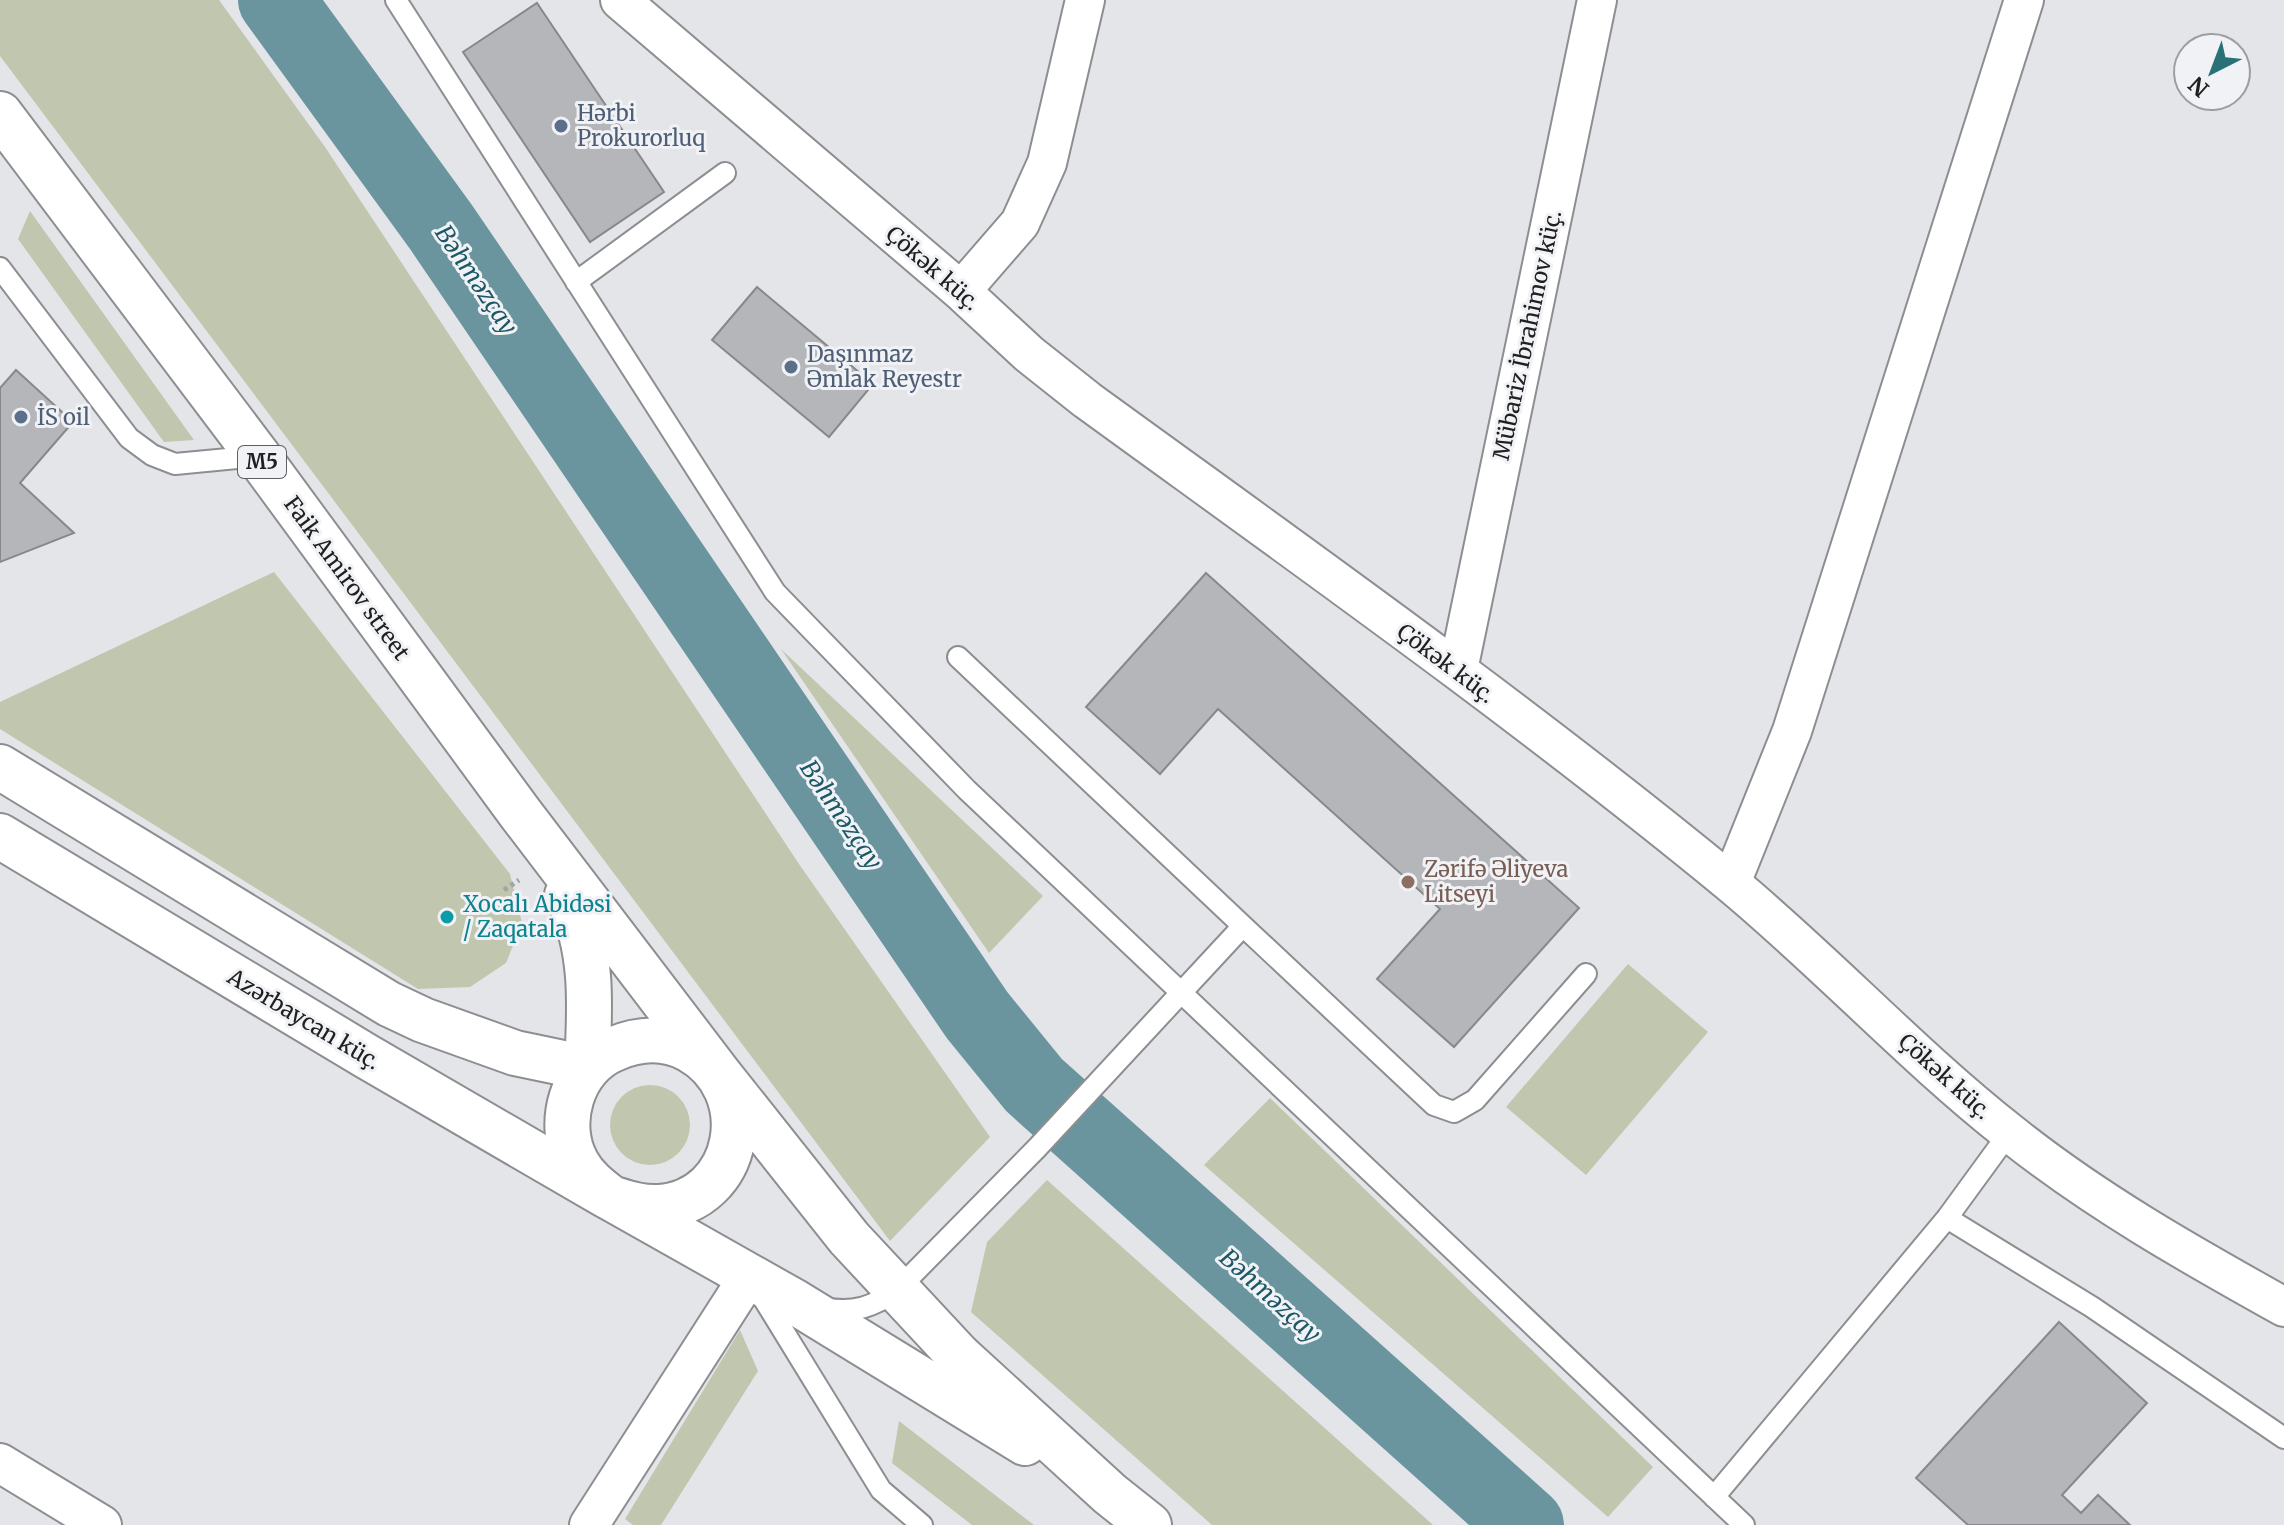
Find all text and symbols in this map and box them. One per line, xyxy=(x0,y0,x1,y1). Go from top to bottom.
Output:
north arrow xyxy=(2172,32,2252,112)
text: N xyxy=(2182,70,2214,103)
place label: Hərbi Prokurorluq xyxy=(577,99,705,152)
marker: Hərbi Prokurorluq xyxy=(552,117,570,135)
street label: Mübariz İbrahimov küç. xyxy=(1487,208,1567,462)
water label: Bəhməzçay xyxy=(429,219,524,340)
street label: Çökək küç. xyxy=(880,220,986,316)
place label: Daşınmaz Əmlak Reyestr xyxy=(807,340,962,393)
marker: Daşınmaz Əmlak Reyestr xyxy=(782,358,800,376)
place label: İS oil xyxy=(37,403,90,431)
marker: İS oil xyxy=(12,408,30,426)
road number: M5 xyxy=(238,446,286,478)
street label: Faik Amirov street xyxy=(278,491,416,666)
street label: Çökək küç. xyxy=(1392,617,1500,709)
water label: Bəhməzçay xyxy=(794,754,889,875)
place label: Zərifə Əliyeva Litseyi xyxy=(1424,855,1569,908)
marker: Zərifə Əliyeva Litseyi xyxy=(1399,873,1417,891)
place label: Xocalı Abidəsi / Zaqatala xyxy=(463,890,612,943)
marker: Xocalı Abidəsi / Zaqatala xyxy=(438,908,456,926)
street label: Azərbaycan küç. xyxy=(222,962,385,1076)
street label: Çökək küç. xyxy=(1893,1027,1997,1125)
water label: Bəhməzçay xyxy=(1213,1242,1327,1349)

